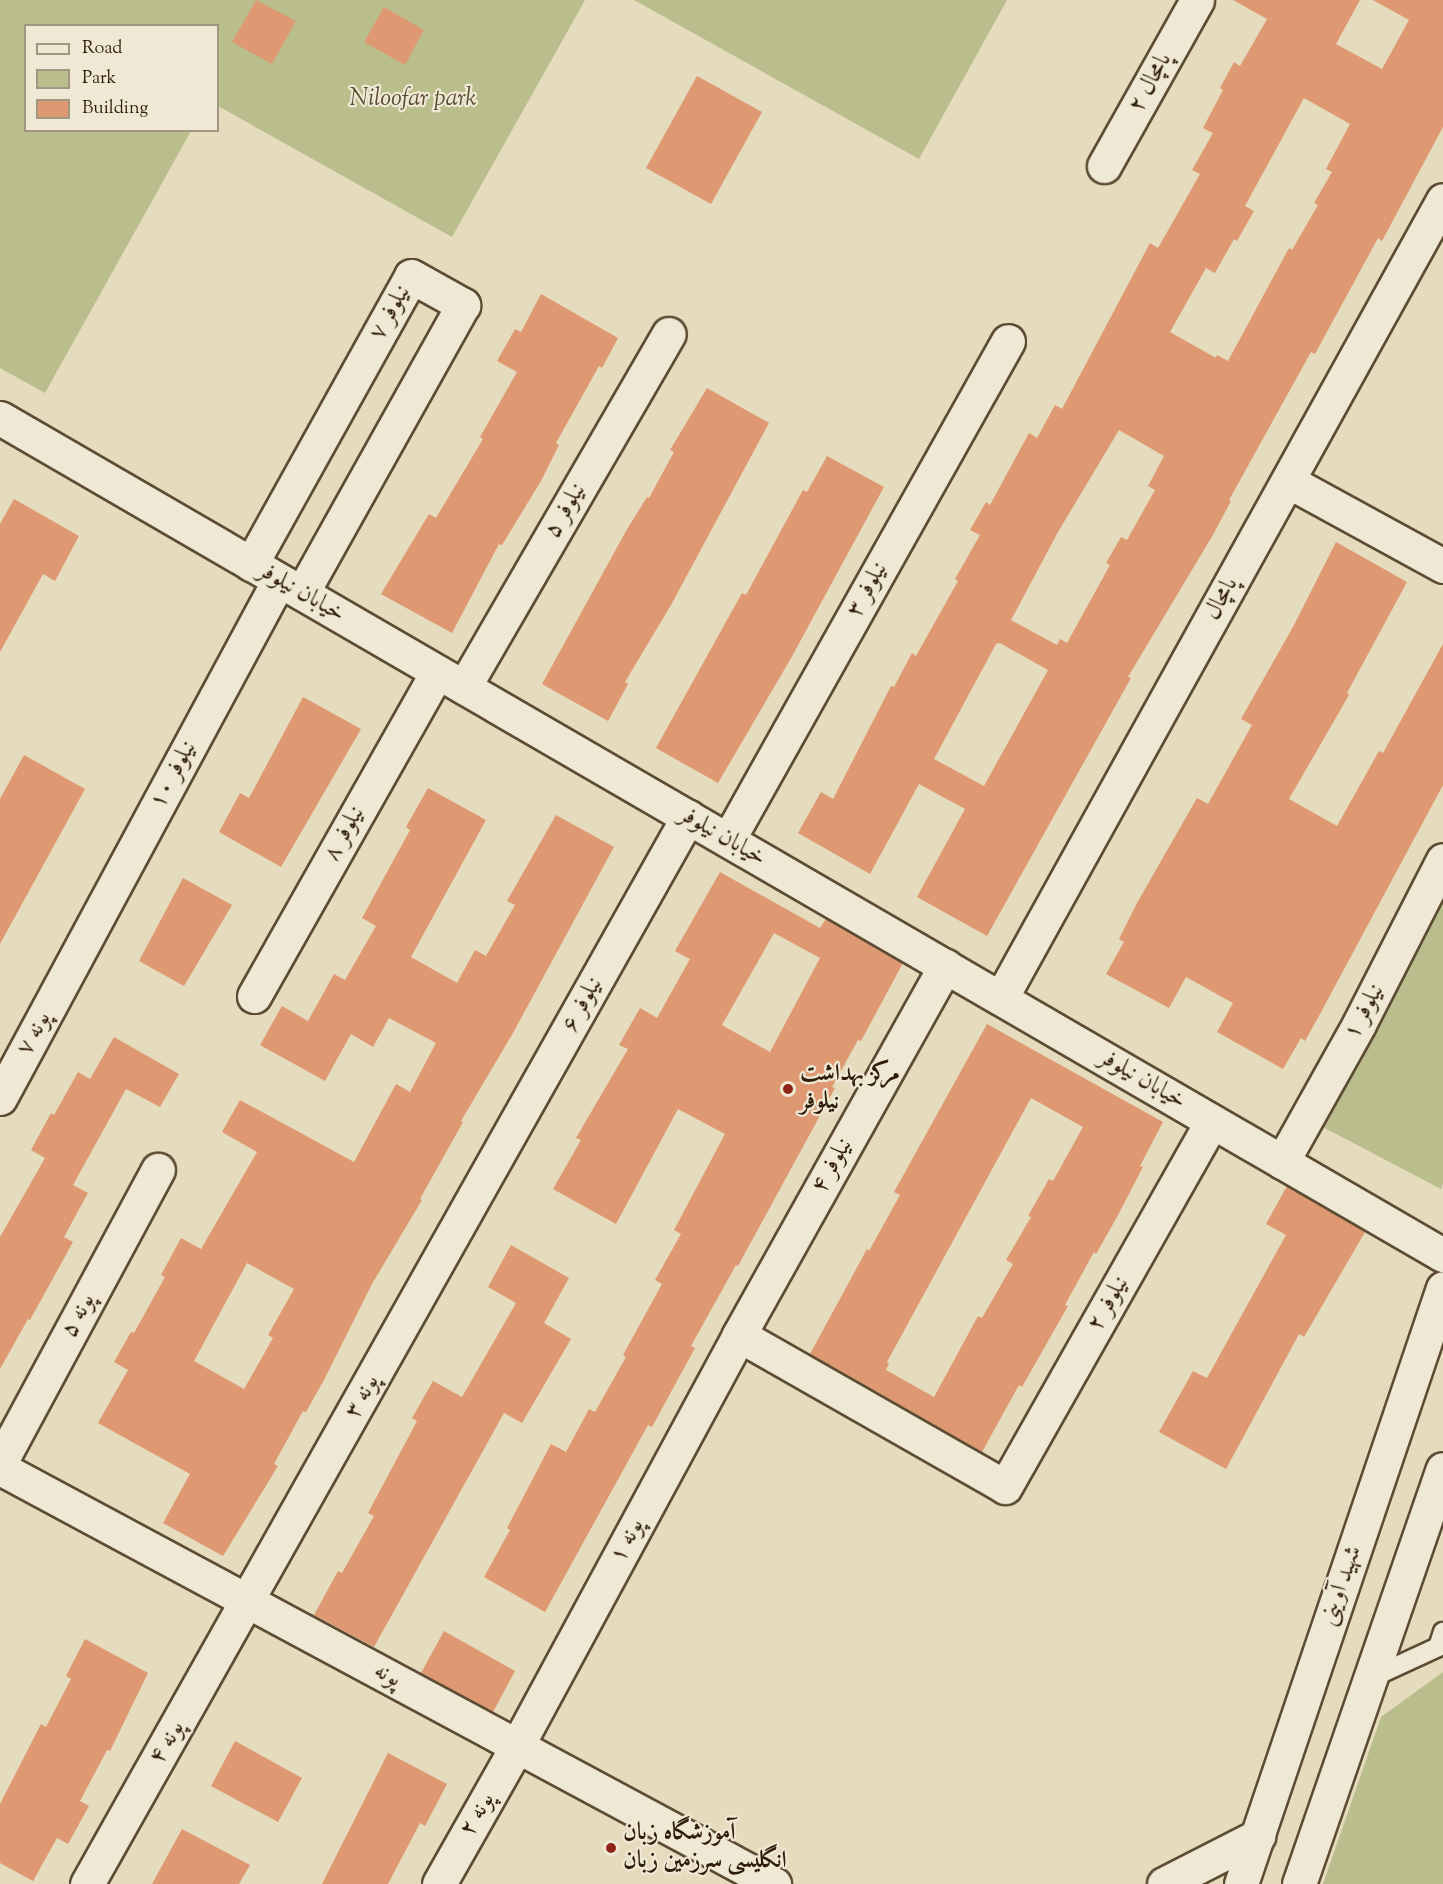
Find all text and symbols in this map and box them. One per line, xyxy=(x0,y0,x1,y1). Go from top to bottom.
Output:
legend xyxy=(24,24,219,132)
text: Road xyxy=(82,36,122,62)
street label: پامچال ۲ xyxy=(1123,48,1179,118)
text: Park xyxy=(82,66,116,92)
park label: Niloofar park xyxy=(350,86,476,114)
text: Building xyxy=(82,96,148,122)
street label: نیلوفر ۷ xyxy=(364,280,418,346)
street label: نیلوفر ۵ xyxy=(539,478,593,544)
street label: خیابان نیلوفر xyxy=(252,557,350,629)
street label: نیلوفر ۳ xyxy=(841,557,895,623)
street label: پامچال xyxy=(1199,573,1245,625)
street label: نیلوفر ۱۰ xyxy=(144,736,204,814)
street label: نیلوفر ۸ xyxy=(318,801,372,867)
street label: خیابان نیلوفر xyxy=(673,801,771,873)
street label: نیلوفر ۶ xyxy=(556,972,610,1038)
street label: نیلوفر ۱ xyxy=(1338,979,1392,1045)
street label: پونه ۷ xyxy=(12,1007,58,1061)
street label: خیابان نیلوفر xyxy=(1093,1044,1191,1116)
place label: مرکز بهداشت نیلوفر xyxy=(800,1061,900,1117)
marker: مرکز بهداشت نیلوفر xyxy=(781,1082,795,1096)
street label: نیلوفر ۴ xyxy=(806,1133,860,1199)
street label: نیلوفر ۲ xyxy=(1082,1271,1136,1337)
street label: پونه ۵ xyxy=(56,1289,102,1343)
street label: پونه ۳ xyxy=(339,1370,387,1424)
street label: پونه ۱ xyxy=(605,1514,651,1568)
street label: شهید آوینی xyxy=(1315,1542,1369,1630)
street label: پونه xyxy=(369,1657,405,1695)
street label: پونه ۴ xyxy=(144,1716,192,1770)
street label: پونه ۲ xyxy=(454,1788,502,1842)
place label: آموزشگاه زبان انگلیسی سرزمین زبان xyxy=(623,1820,787,1876)
marker: آموزشگاه زبان انگلیسی سرزمین زبان xyxy=(604,1841,618,1855)

